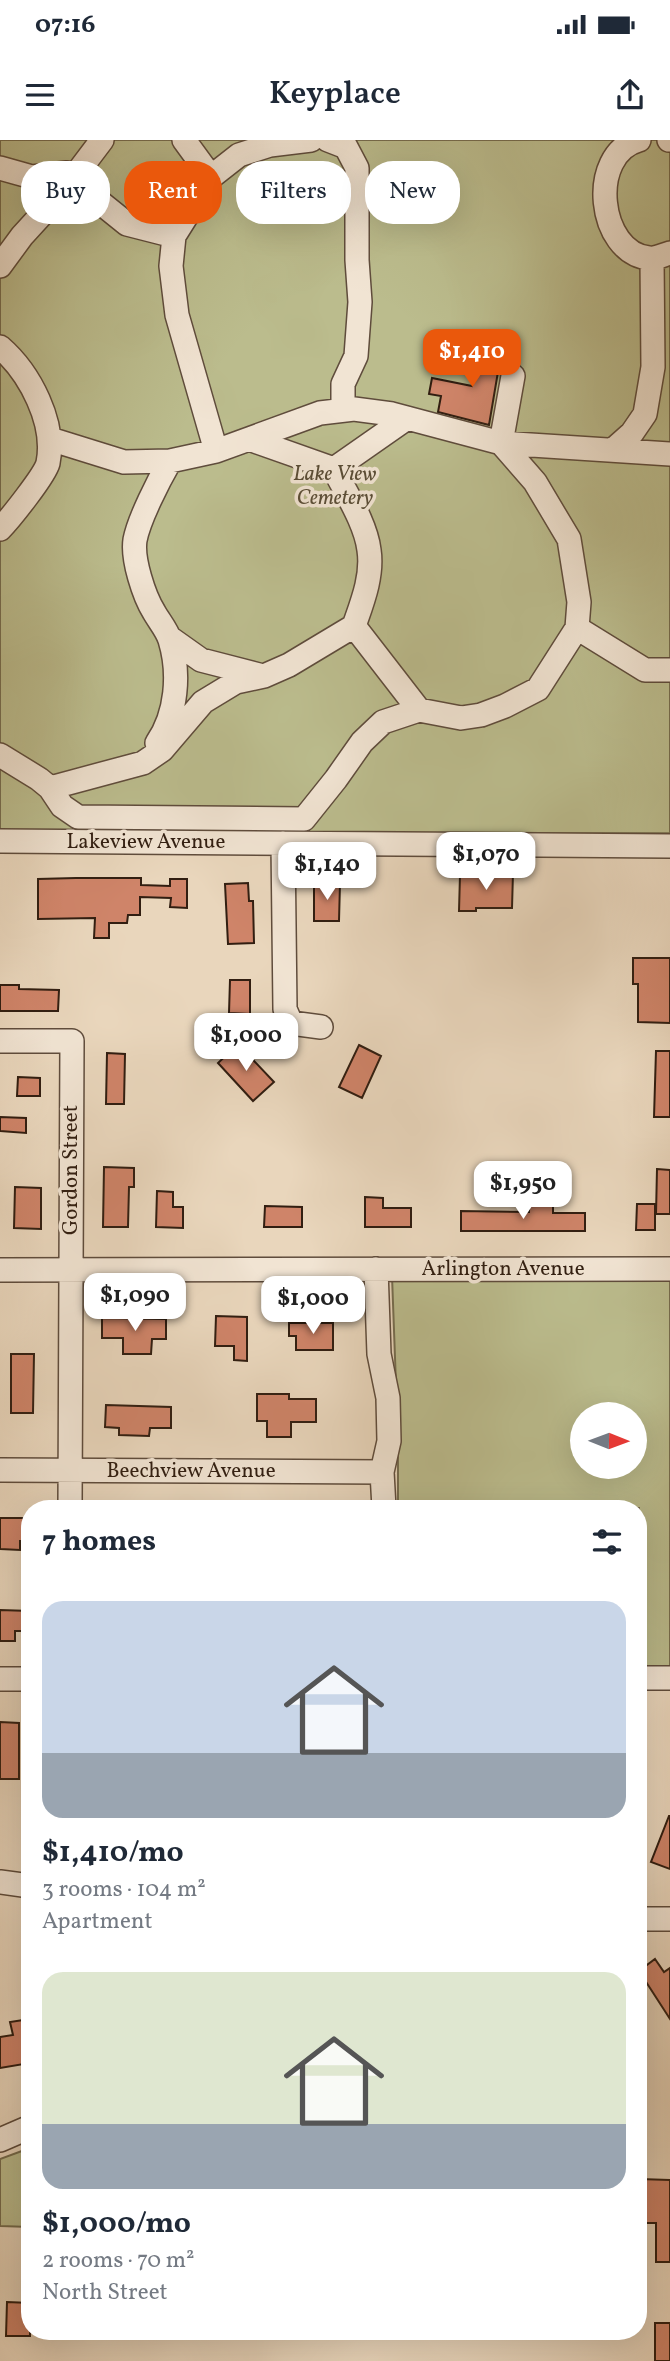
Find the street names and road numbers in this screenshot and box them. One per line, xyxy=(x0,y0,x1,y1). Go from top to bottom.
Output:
street label: Lakeview Avenue xyxy=(67,828,225,857)
street label: Gordon Street xyxy=(57,1105,86,1235)
street label: Arlington Avenue xyxy=(421,1255,585,1284)
street label: Beechview Avenue xyxy=(106,1457,276,1486)

